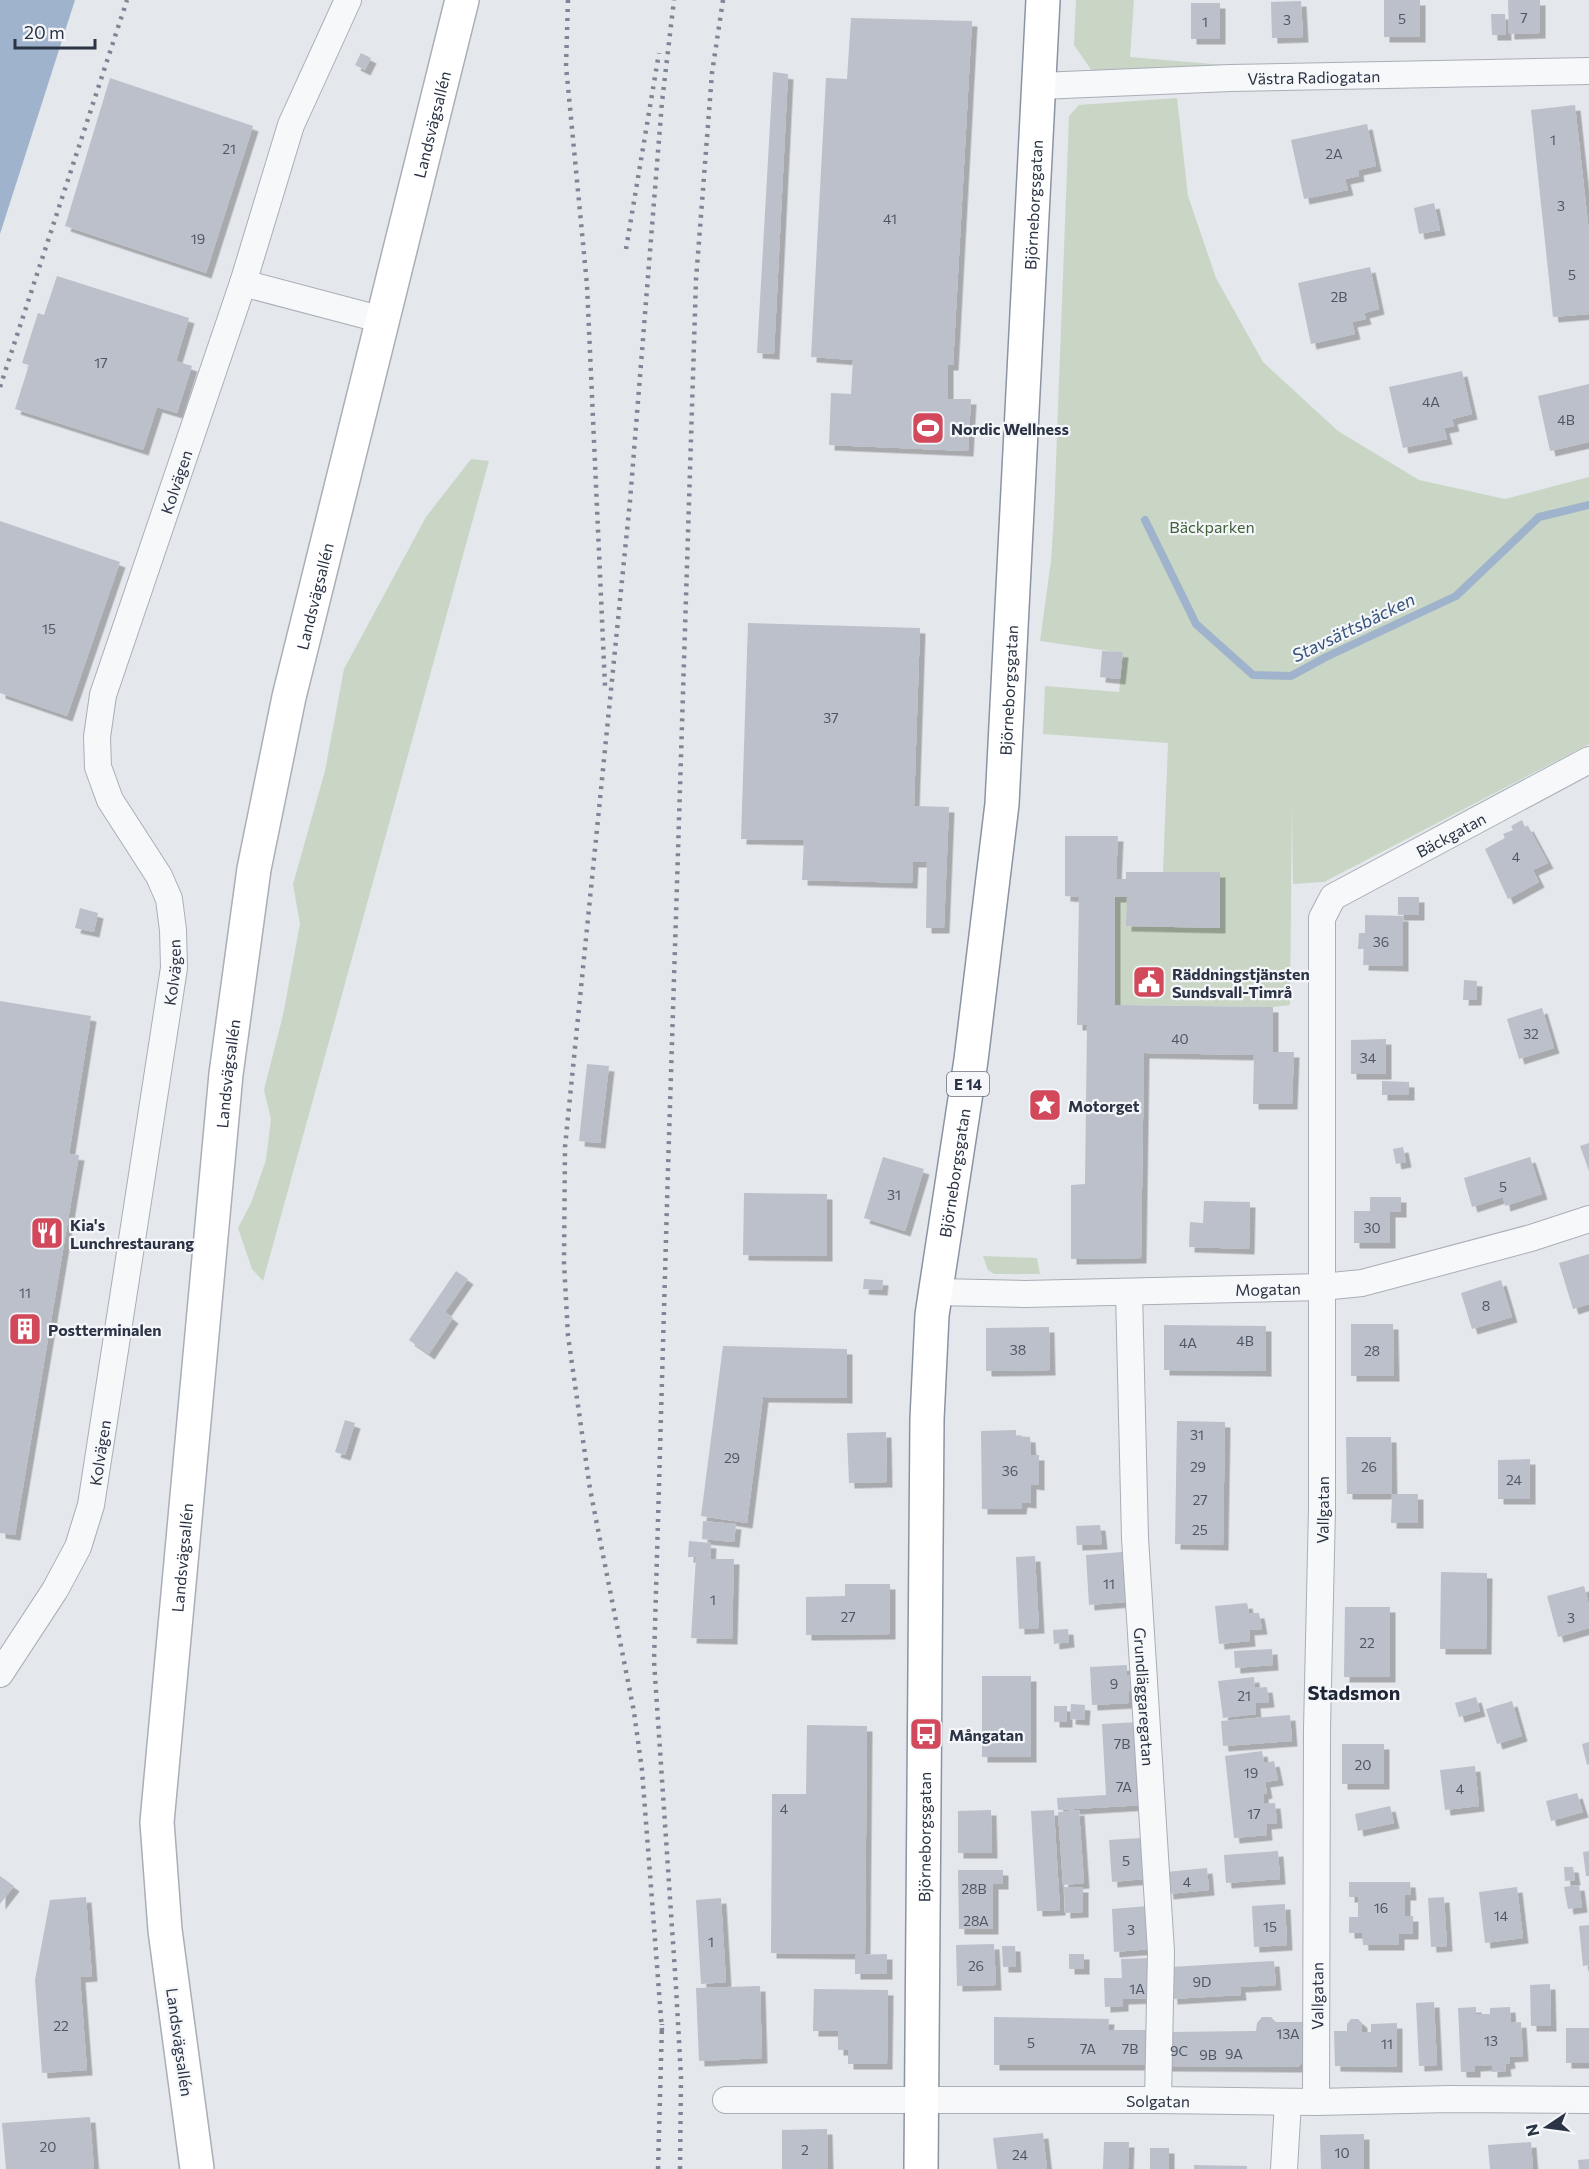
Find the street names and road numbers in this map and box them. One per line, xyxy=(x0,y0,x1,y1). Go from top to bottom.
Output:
street label: Västra Radiogatan xyxy=(1247,66,1381,87)
street label: Landsvägsallén xyxy=(409,69,454,180)
street label: Björneborgsgatan xyxy=(1020,139,1045,270)
street label: Kolvägen xyxy=(156,447,195,516)
street label: Landsvägsallén xyxy=(292,541,336,652)
street label: Björneborgsgatan xyxy=(995,624,1021,756)
street label: Bäckgatan xyxy=(1412,808,1489,861)
street label: Kolvägen xyxy=(159,939,184,1007)
street label: Landsvägsallén xyxy=(212,1018,243,1129)
road number: E 14 xyxy=(947,1072,989,1096)
street label: Björneborgsgatan xyxy=(934,1107,973,1239)
street label: Mogatan xyxy=(1235,1278,1301,1299)
street label: Kolvägen xyxy=(85,1419,114,1487)
street label: Vallgatan xyxy=(1312,1476,1332,1544)
street label: Landsvägsallén xyxy=(167,1502,196,1613)
street label: Grundläggaregatan xyxy=(1131,1627,1159,1767)
street label: Björneborgsgatan xyxy=(914,1772,934,1902)
street label: Vallgatan xyxy=(1307,1962,1326,2030)
street label: Landsvägsallén xyxy=(163,1986,197,2098)
street label: Solgatan xyxy=(1126,2090,1190,2110)

